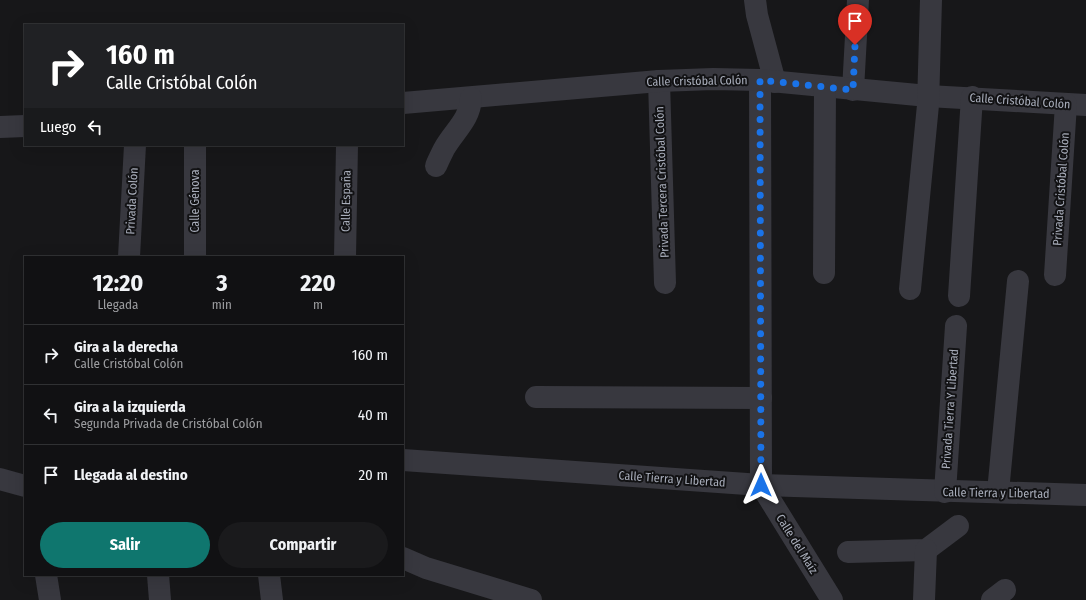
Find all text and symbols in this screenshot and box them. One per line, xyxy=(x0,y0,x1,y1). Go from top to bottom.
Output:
pin xyxy=(838,4,872,45)
icon: arrive xyxy=(844,10,866,32)
text: 160 m xyxy=(106,38,175,71)
icon: right xyxy=(40,40,92,92)
text: Calle Cristóbal Colón xyxy=(106,72,258,94)
street label: Calle Cristóbal Colón xyxy=(646,73,748,89)
street label: Calle Cristóbal Colón xyxy=(969,90,1071,112)
street label: Privada Tercera Cristóbal Colón xyxy=(652,106,672,258)
icon: left xyxy=(84,116,106,138)
text: Luego xyxy=(40,118,76,136)
street label: Privada Cristóbal Colón xyxy=(1050,132,1072,246)
street label: Privada Colón xyxy=(123,167,141,235)
street label: Calle Génova xyxy=(188,169,202,233)
street label: Calle España xyxy=(338,170,354,232)
text: 12:20 xyxy=(92,269,143,297)
text: 3 xyxy=(216,269,228,297)
text: 220 xyxy=(300,269,336,297)
text: Llegada xyxy=(97,297,138,312)
text: min xyxy=(212,297,232,312)
text: m xyxy=(313,297,323,312)
text: Gira a la derecha xyxy=(74,338,178,356)
icon: right xyxy=(40,344,62,366)
text: 160 m xyxy=(352,346,388,364)
street label: Privada Tierra Y Libertad xyxy=(939,348,961,470)
text: Calle Cristóbal Colón xyxy=(74,356,183,371)
text: Gira a la izquierda xyxy=(74,398,186,416)
icon: left xyxy=(40,404,62,426)
text: 40 m xyxy=(358,406,388,424)
text: Segunda Privada de Cristóbal Colón xyxy=(74,416,263,431)
icon: arrive xyxy=(40,464,62,486)
position arrow xyxy=(740,464,782,506)
text: Llegada al destino xyxy=(74,466,188,484)
text: 20 m xyxy=(359,466,388,484)
street label: Calle Tierra y Libertad xyxy=(618,468,726,490)
street label: Calle Tierra y Libertad xyxy=(942,485,1050,501)
street label: Calle del Maíz xyxy=(773,512,821,576)
button: Salir xyxy=(40,522,210,568)
button: Compartir xyxy=(218,522,388,568)

